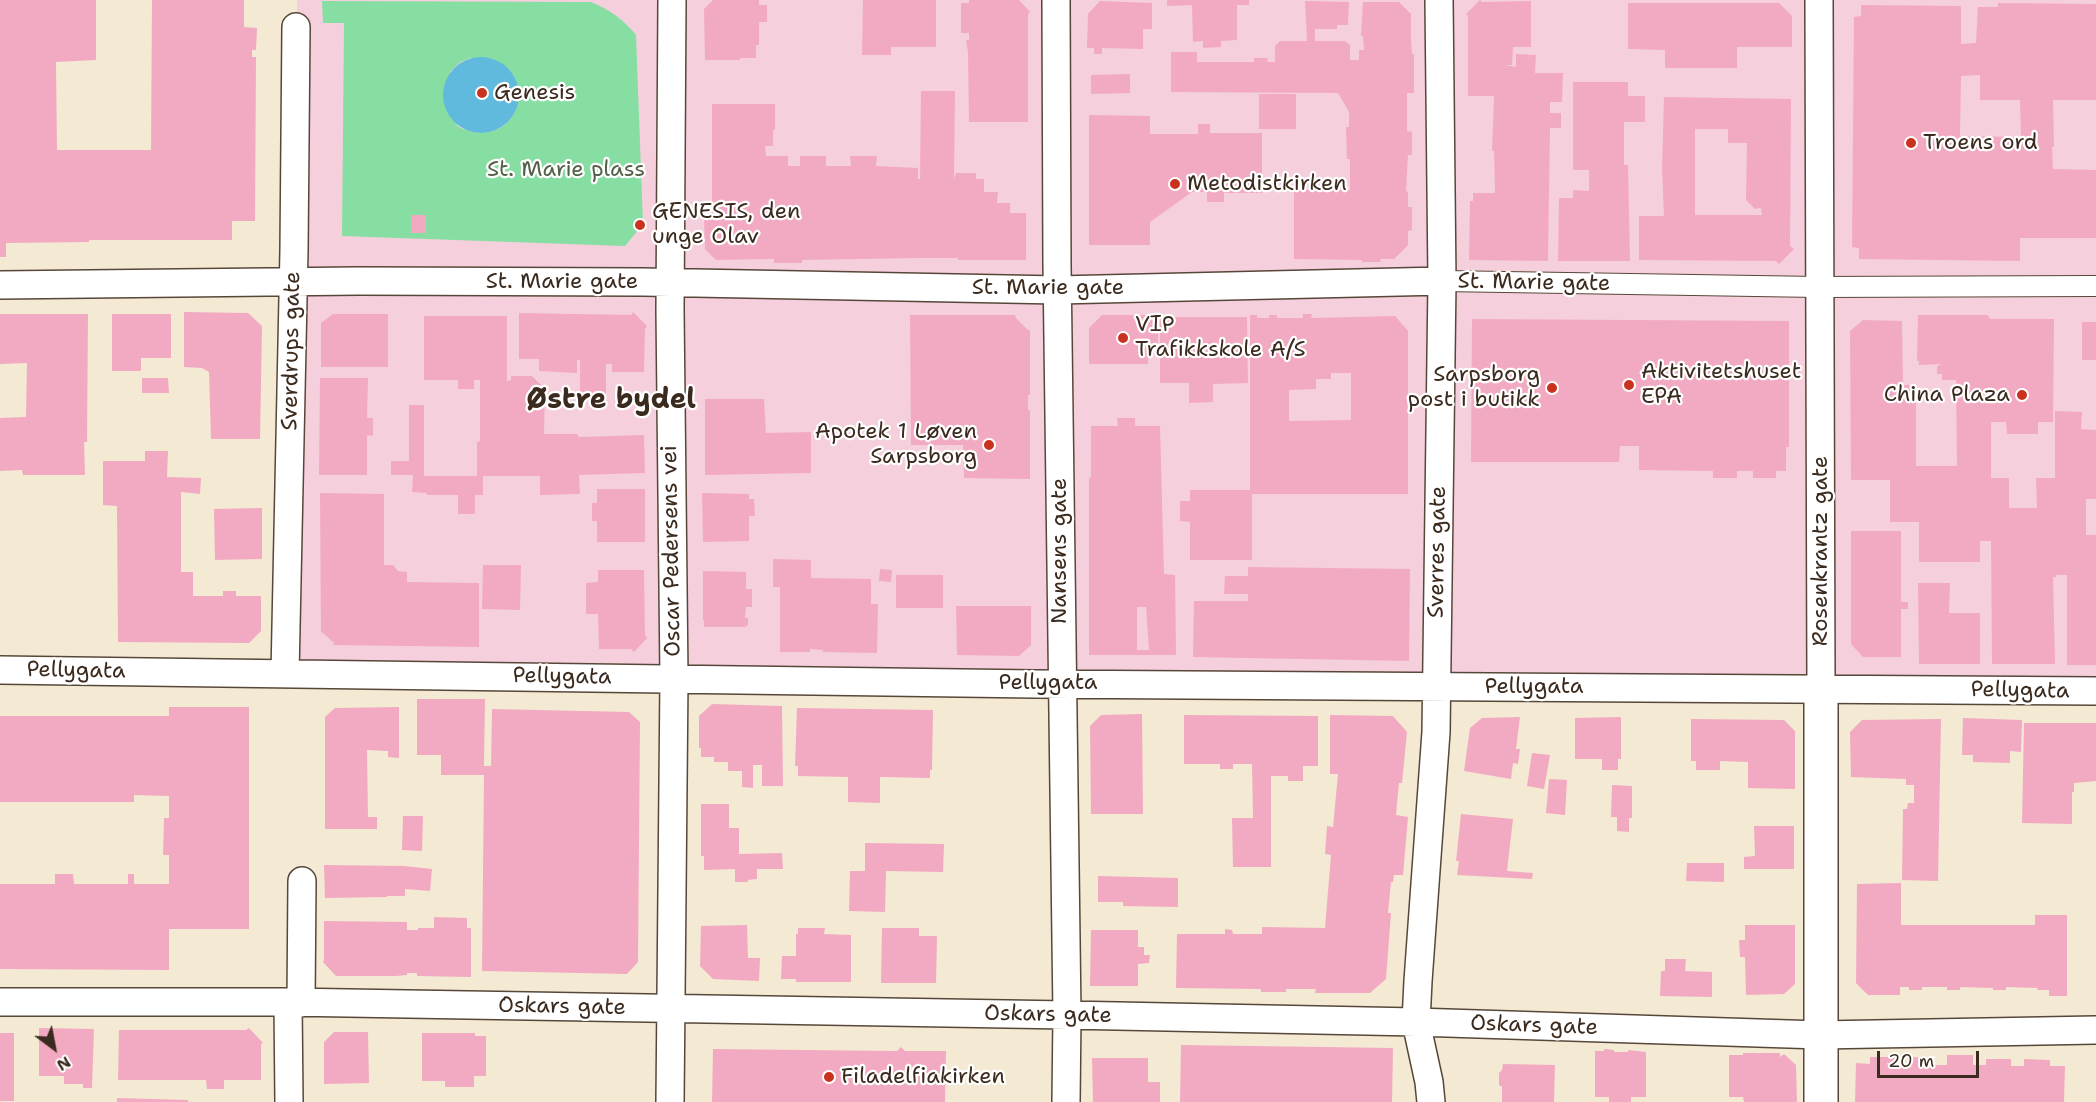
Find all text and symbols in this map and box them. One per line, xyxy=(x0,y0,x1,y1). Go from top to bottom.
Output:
place label: Genesis xyxy=(494,80,575,106)
marker: Genesis xyxy=(475,86,489,100)
place label: Troens ord xyxy=(1923,130,2038,156)
marker: Troens ord xyxy=(1904,136,1918,150)
park label: St. Marie plass xyxy=(487,157,645,183)
place label: Metodistkirken xyxy=(1187,171,1347,197)
marker: Metodistkirken xyxy=(1168,177,1182,191)
place label: GENESIS, den unge Olav xyxy=(652,199,800,250)
marker: GENESIS, den unge Olav xyxy=(633,218,647,232)
street label: St. Marie gate xyxy=(1457,268,1611,298)
street label: St. Marie gate xyxy=(486,269,638,295)
street label: Sverdrups gate xyxy=(277,271,307,431)
street label: St. Marie gate xyxy=(972,275,1124,301)
place label: VIP Trafikkskole A/S xyxy=(1135,312,1306,364)
marker: VIP Trafikkskole A/S xyxy=(1116,331,1130,345)
place label: Aktivitetshuset EPA xyxy=(1641,359,1801,410)
place label: Sarpsborg post i butikk xyxy=(1408,362,1540,414)
marker: Aktivitetshuset EPA xyxy=(1622,378,1636,392)
marker: Sarpsborg post i butikk xyxy=(1545,381,1559,395)
place label: China Plaza xyxy=(1884,382,2010,408)
district label: Østre bydel xyxy=(526,384,696,418)
marker: China Plaza xyxy=(2015,388,2029,402)
place label: Apotek 1 Løven Sarpsborg xyxy=(815,419,977,470)
marker: Apotek 1 Løven Sarpsborg xyxy=(982,438,996,452)
street label: Oscar Pedersens vei xyxy=(657,445,687,657)
street label: Rosenkrantz gate xyxy=(1808,456,1834,646)
street label: Nansens gate xyxy=(1047,478,1073,624)
street label: Sverres gate xyxy=(1424,486,1452,618)
street label: Pellygata xyxy=(26,657,126,685)
street label: Pellygata xyxy=(512,663,612,691)
street label: Pellygata xyxy=(999,670,1097,696)
street label: Pellygata xyxy=(1485,674,1583,700)
street label: Pellygata xyxy=(1970,677,2070,705)
street label: Oskars gate xyxy=(498,993,626,1021)
street label: Oskars gate xyxy=(984,1001,1112,1029)
street label: Oskars gate xyxy=(1470,1011,1598,1041)
north arrow xyxy=(24,1018,84,1078)
scale bar xyxy=(1880,1039,1982,1077)
text: 20 m xyxy=(1888,1049,1934,1073)
text: N xyxy=(53,1051,75,1076)
place label: Filadelfiakirken xyxy=(841,1064,1005,1090)
marker: Filadelfiakirken xyxy=(822,1070,836,1084)

